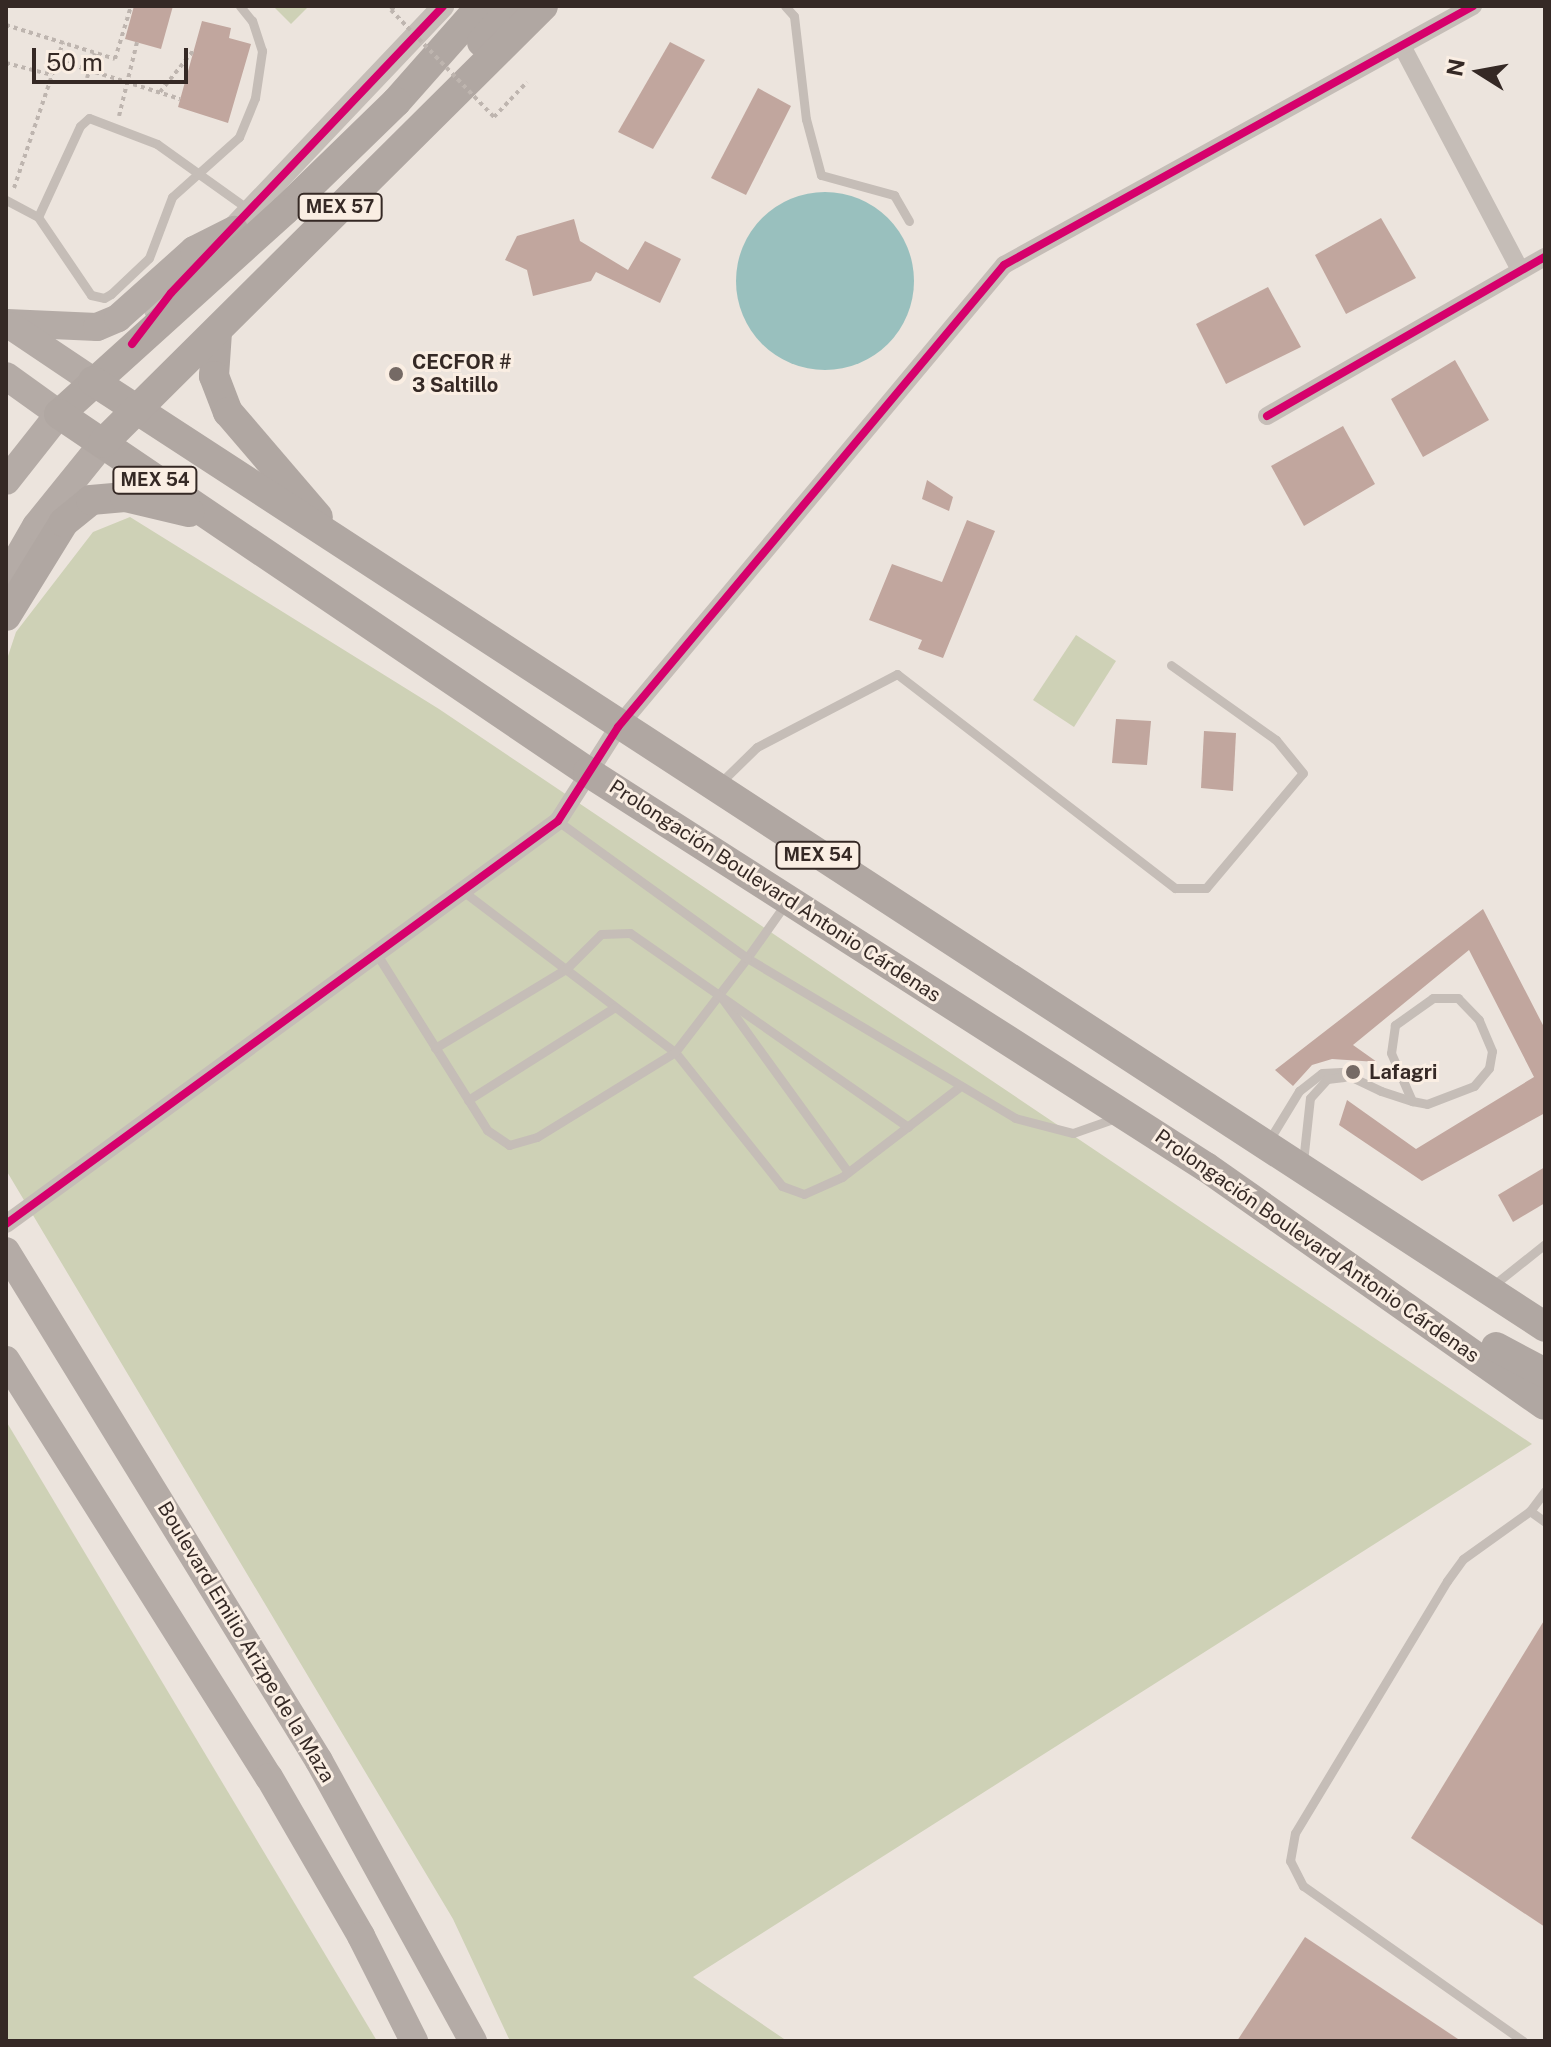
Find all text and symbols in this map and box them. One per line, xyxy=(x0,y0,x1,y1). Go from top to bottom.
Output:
scale bar xyxy=(36,32,192,82)
north arrow xyxy=(1439,32,1519,112)
text: 50 m xyxy=(46,48,103,76)
text: N xyxy=(1441,56,1470,78)
road number: MEX 57 xyxy=(296,193,384,221)
place label: CECFOR # 3 Saltillo xyxy=(412,350,512,397)
marker: CECFOR # 3 Saltillo xyxy=(387,365,405,383)
road number: MEX 54 xyxy=(111,466,199,494)
street label: Prolongación Boulevard Antonio Cárdenas xyxy=(605,775,945,1007)
road number: MEX 54 xyxy=(774,841,862,869)
place label: Lafagri xyxy=(1369,1060,1437,1084)
marker: Lafagri xyxy=(1344,1063,1362,1081)
street label: Prolongación Boulevard Antonio Cárdenas xyxy=(1150,1124,1484,1368)
street label: Boulevard Emilio Arizpe de la Maza xyxy=(152,1497,340,1787)

